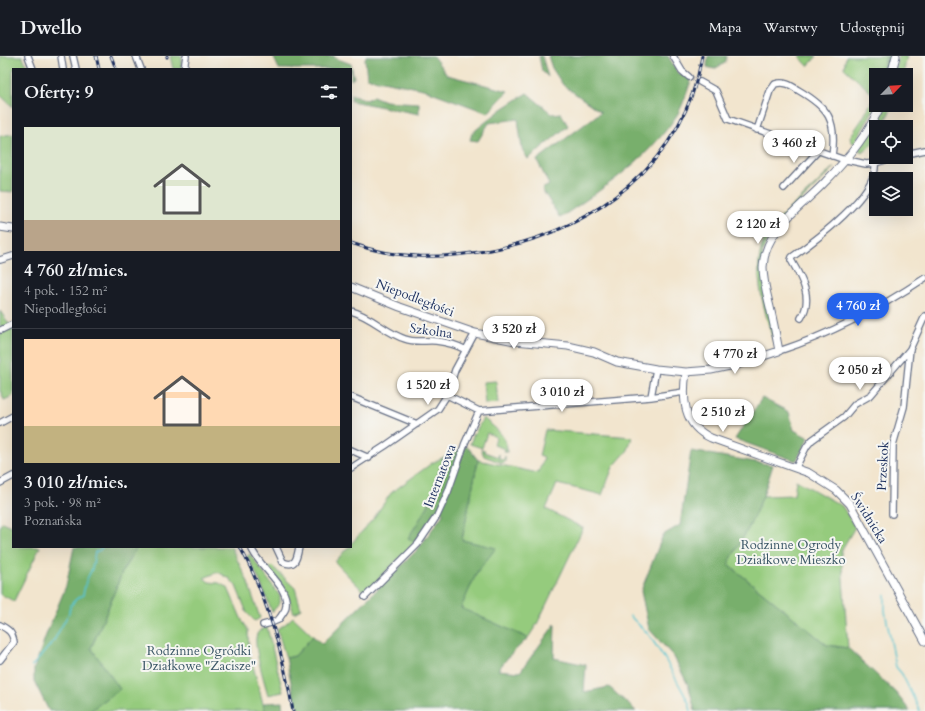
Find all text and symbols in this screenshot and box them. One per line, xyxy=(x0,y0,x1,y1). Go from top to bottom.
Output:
text: Dwello xyxy=(20,15,82,41)
text: Mapa xyxy=(709,18,741,37)
text: Warstwy xyxy=(763,18,818,37)
text: Udostępnij xyxy=(840,18,905,37)
north arrow xyxy=(869,68,913,112)
map controls xyxy=(869,68,913,216)
text: Oferty: 9 xyxy=(24,81,93,104)
icon: filters xyxy=(318,81,340,103)
button: locate xyxy=(869,120,913,164)
pin: 3 460 zł xyxy=(753,130,835,164)
text: 3 460 zł xyxy=(772,134,816,152)
icon: home xyxy=(146,153,218,225)
button: layers xyxy=(869,172,913,216)
pin: 2 120 zł xyxy=(717,211,799,245)
text: 2 120 zł xyxy=(736,215,780,233)
text: 4 760 zł/mies. xyxy=(24,259,128,282)
street label: Niepodległości xyxy=(373,275,457,321)
text: 4 pok. · 152 m² xyxy=(24,282,107,300)
pin: 4 760 zł xyxy=(817,293,899,327)
text: 4 760 zł xyxy=(836,297,880,315)
text: Niepodległości xyxy=(24,300,107,318)
pin: 3 520 zł xyxy=(473,316,555,350)
street label: Szkolna xyxy=(409,319,454,343)
text: 3 520 zł xyxy=(492,320,536,338)
pin: 4 770 zł xyxy=(694,341,776,375)
text: 4 770 zł xyxy=(713,345,757,363)
pin: 2 050 zł xyxy=(819,357,901,391)
text: 2 050 zł xyxy=(838,361,882,379)
icon: home xyxy=(146,365,218,437)
pin: 1 520 zł xyxy=(387,372,469,406)
text: 1 520 zł xyxy=(406,376,450,394)
pin: 3 010 zł xyxy=(521,379,603,413)
text: 3 010 zł xyxy=(540,383,584,401)
pin: 2 510 zł xyxy=(682,399,764,433)
text: 2 510 zł xyxy=(701,403,745,421)
street label: Internatowa xyxy=(420,441,460,510)
street label: Przeskok xyxy=(873,441,893,491)
text: 3 010 zł/mies. xyxy=(24,471,128,494)
street label: Świdnicka xyxy=(846,489,892,547)
text: 3 pok. · 98 m² xyxy=(24,494,101,512)
text: Poznańska xyxy=(24,512,82,530)
park label: Rodzinne Ogrody Działkowe Mieszko xyxy=(736,536,846,569)
park label: Rodzinne Ogródki Działkowe "Zacisze" xyxy=(142,642,256,675)

